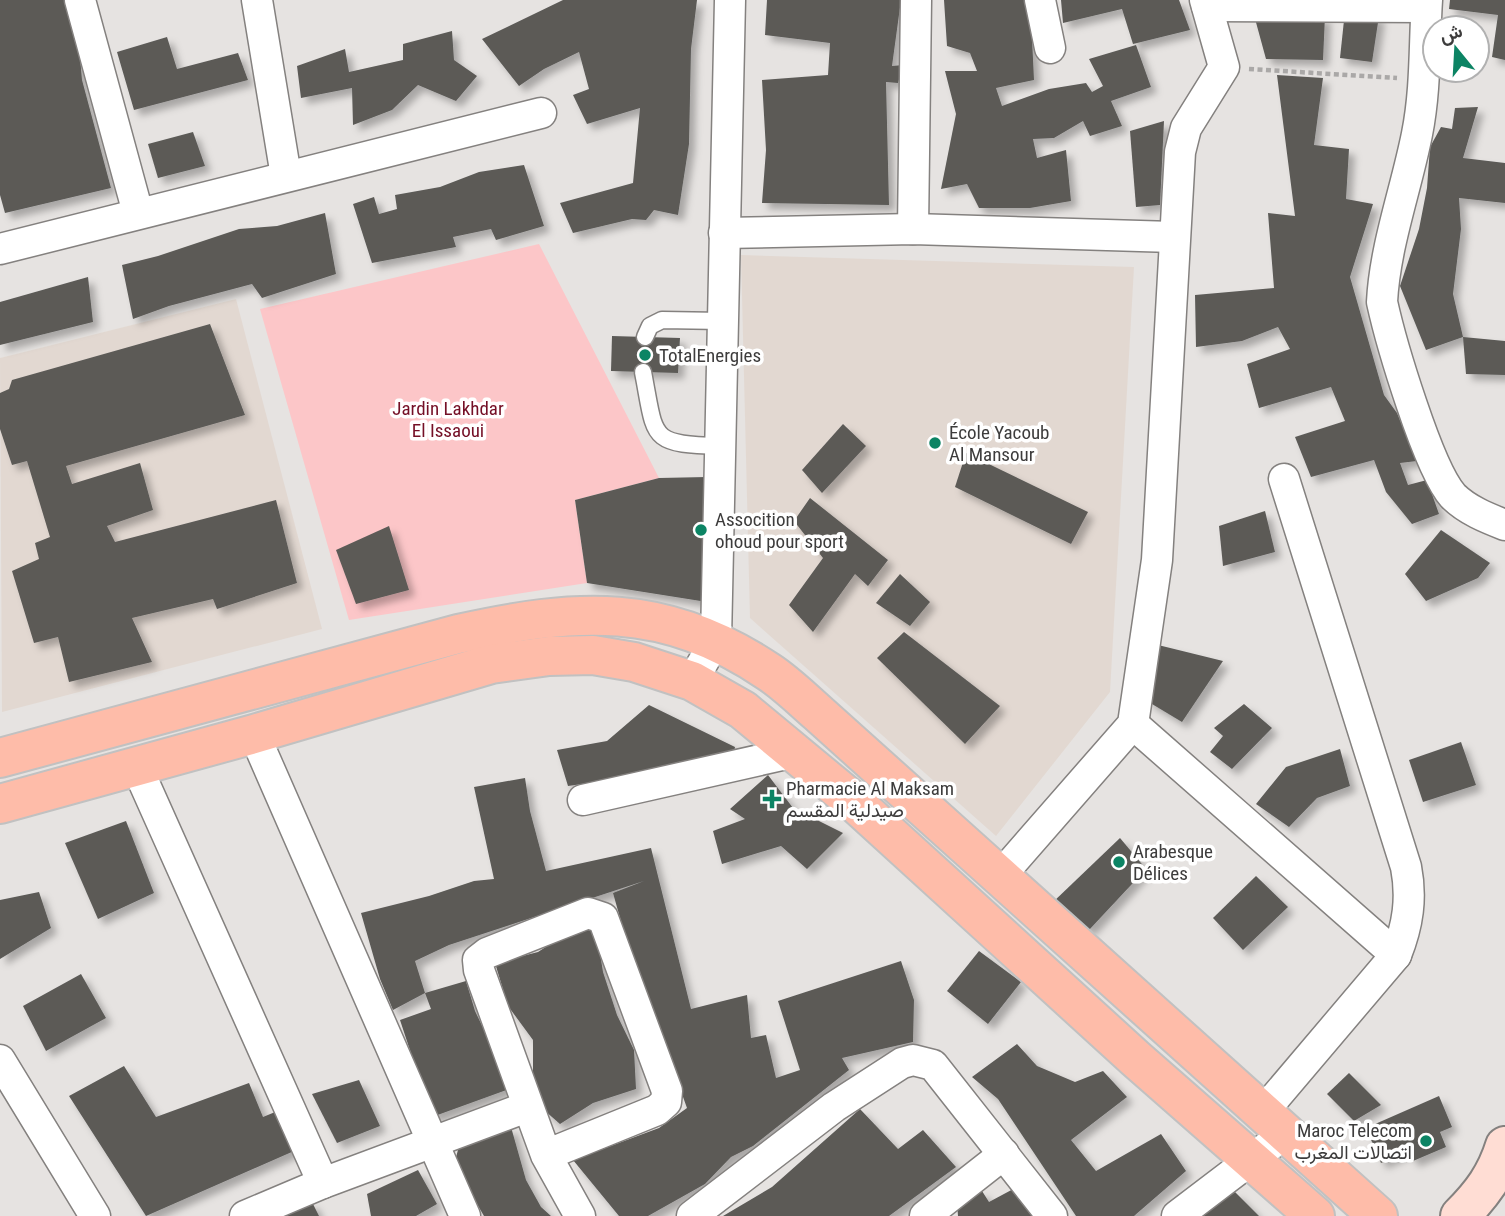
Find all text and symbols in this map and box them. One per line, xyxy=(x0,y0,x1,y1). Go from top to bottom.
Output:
north arrow xyxy=(1421,14,1491,84)
text: ش xyxy=(1436,19,1465,48)
place label: TotalEnergies xyxy=(659,344,761,367)
marker: TotalEnergies xyxy=(637,347,653,363)
park label: Jardin Lakhdar El Issaoui xyxy=(392,397,504,442)
place label: École Yacoub Al Mansour xyxy=(949,421,1049,466)
marker: École Yacoub Al Mansour xyxy=(927,435,943,451)
place label: Assocition ohoud pour sport xyxy=(715,508,844,553)
marker: Assocition ohoud pour sport xyxy=(693,522,709,538)
place label: Pharmacie Al Maksam صيدلية المقسم xyxy=(786,777,954,823)
marker: Pharmacie Al Maksam صيدلية المقسم xyxy=(764,791,780,807)
place label: Arabesque Délices xyxy=(1133,840,1213,885)
marker: Arabesque Délices xyxy=(1111,854,1127,870)
place label: Maroc Telecom اتصالات المغرب xyxy=(1295,1119,1412,1164)
marker: Maroc Telecom اتصالات المغرب xyxy=(1418,1133,1434,1149)

